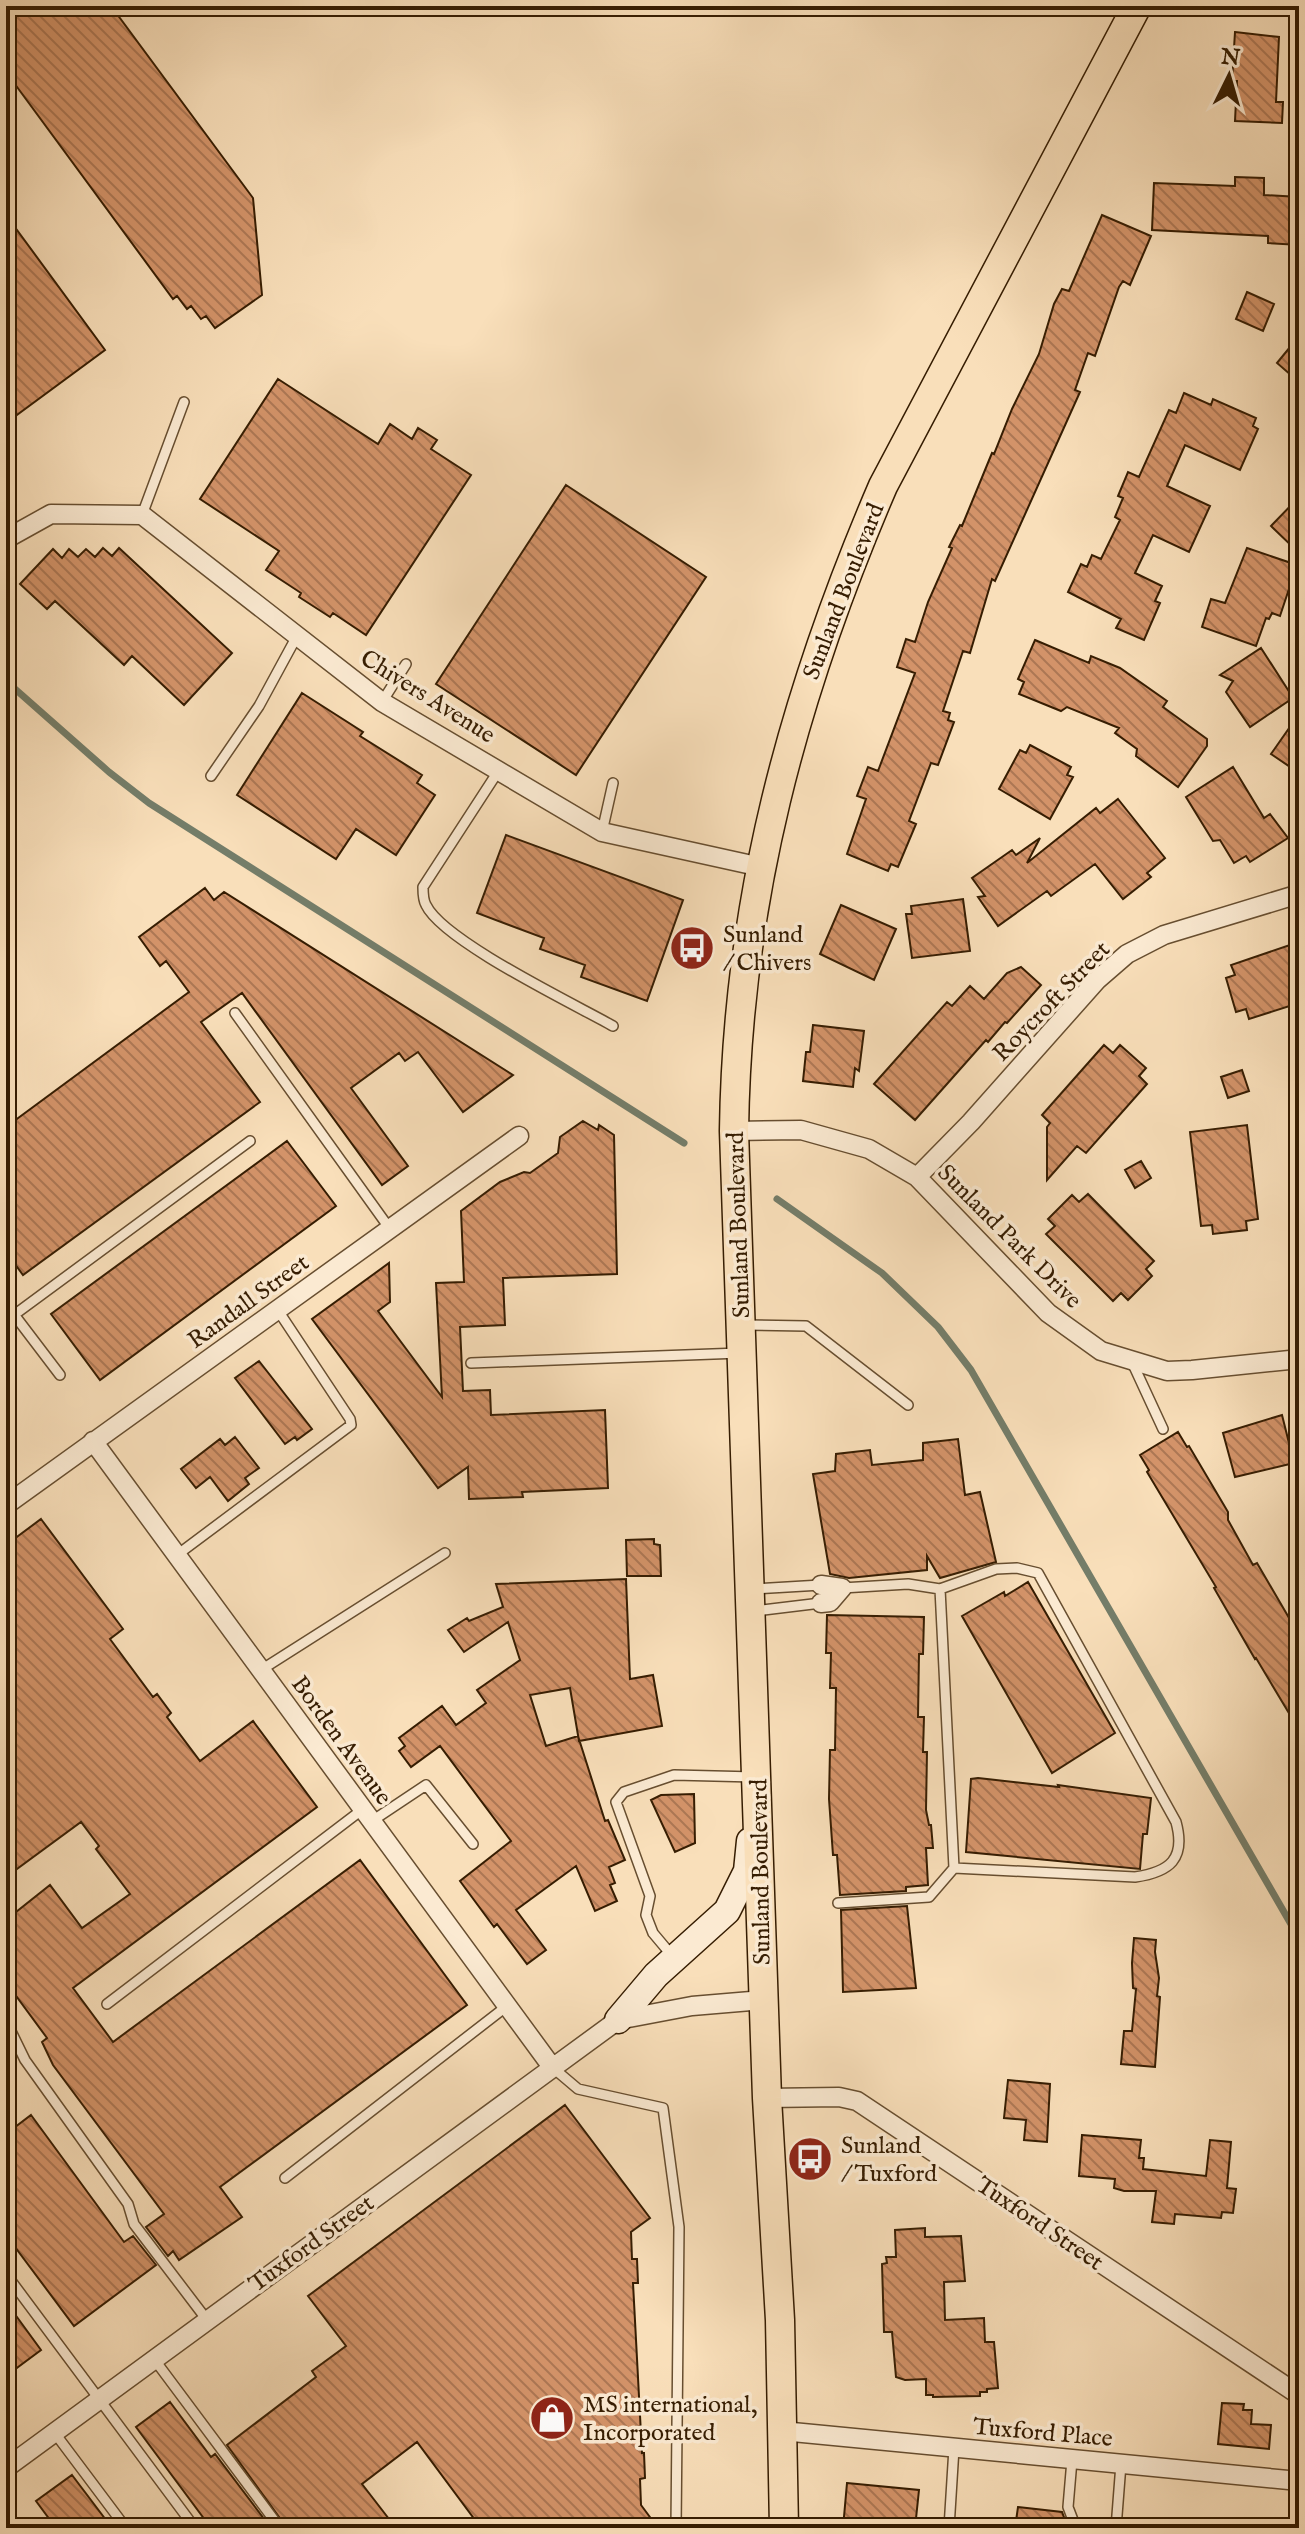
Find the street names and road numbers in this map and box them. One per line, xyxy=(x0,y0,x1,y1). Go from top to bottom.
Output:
street label: Sunland Boulevard xyxy=(797,499,892,684)
street label: Chivers Avenue xyxy=(354,643,501,751)
street label: Roycroft Street xyxy=(987,935,1117,1069)
street label: Sunland Boulevard xyxy=(721,1131,758,1319)
street label: Sunland Park Drive xyxy=(930,1158,1088,1316)
street label: Randall Street xyxy=(182,1248,316,1357)
street label: Borden Avenue xyxy=(283,1670,398,1812)
street label: Sunland Boulevard xyxy=(744,1778,779,1965)
street label: Tuxford Street xyxy=(969,2170,1109,2278)
street label: Tuxford Street xyxy=(243,2188,381,2300)
street label: Tuxford Place xyxy=(972,2412,1114,2455)

